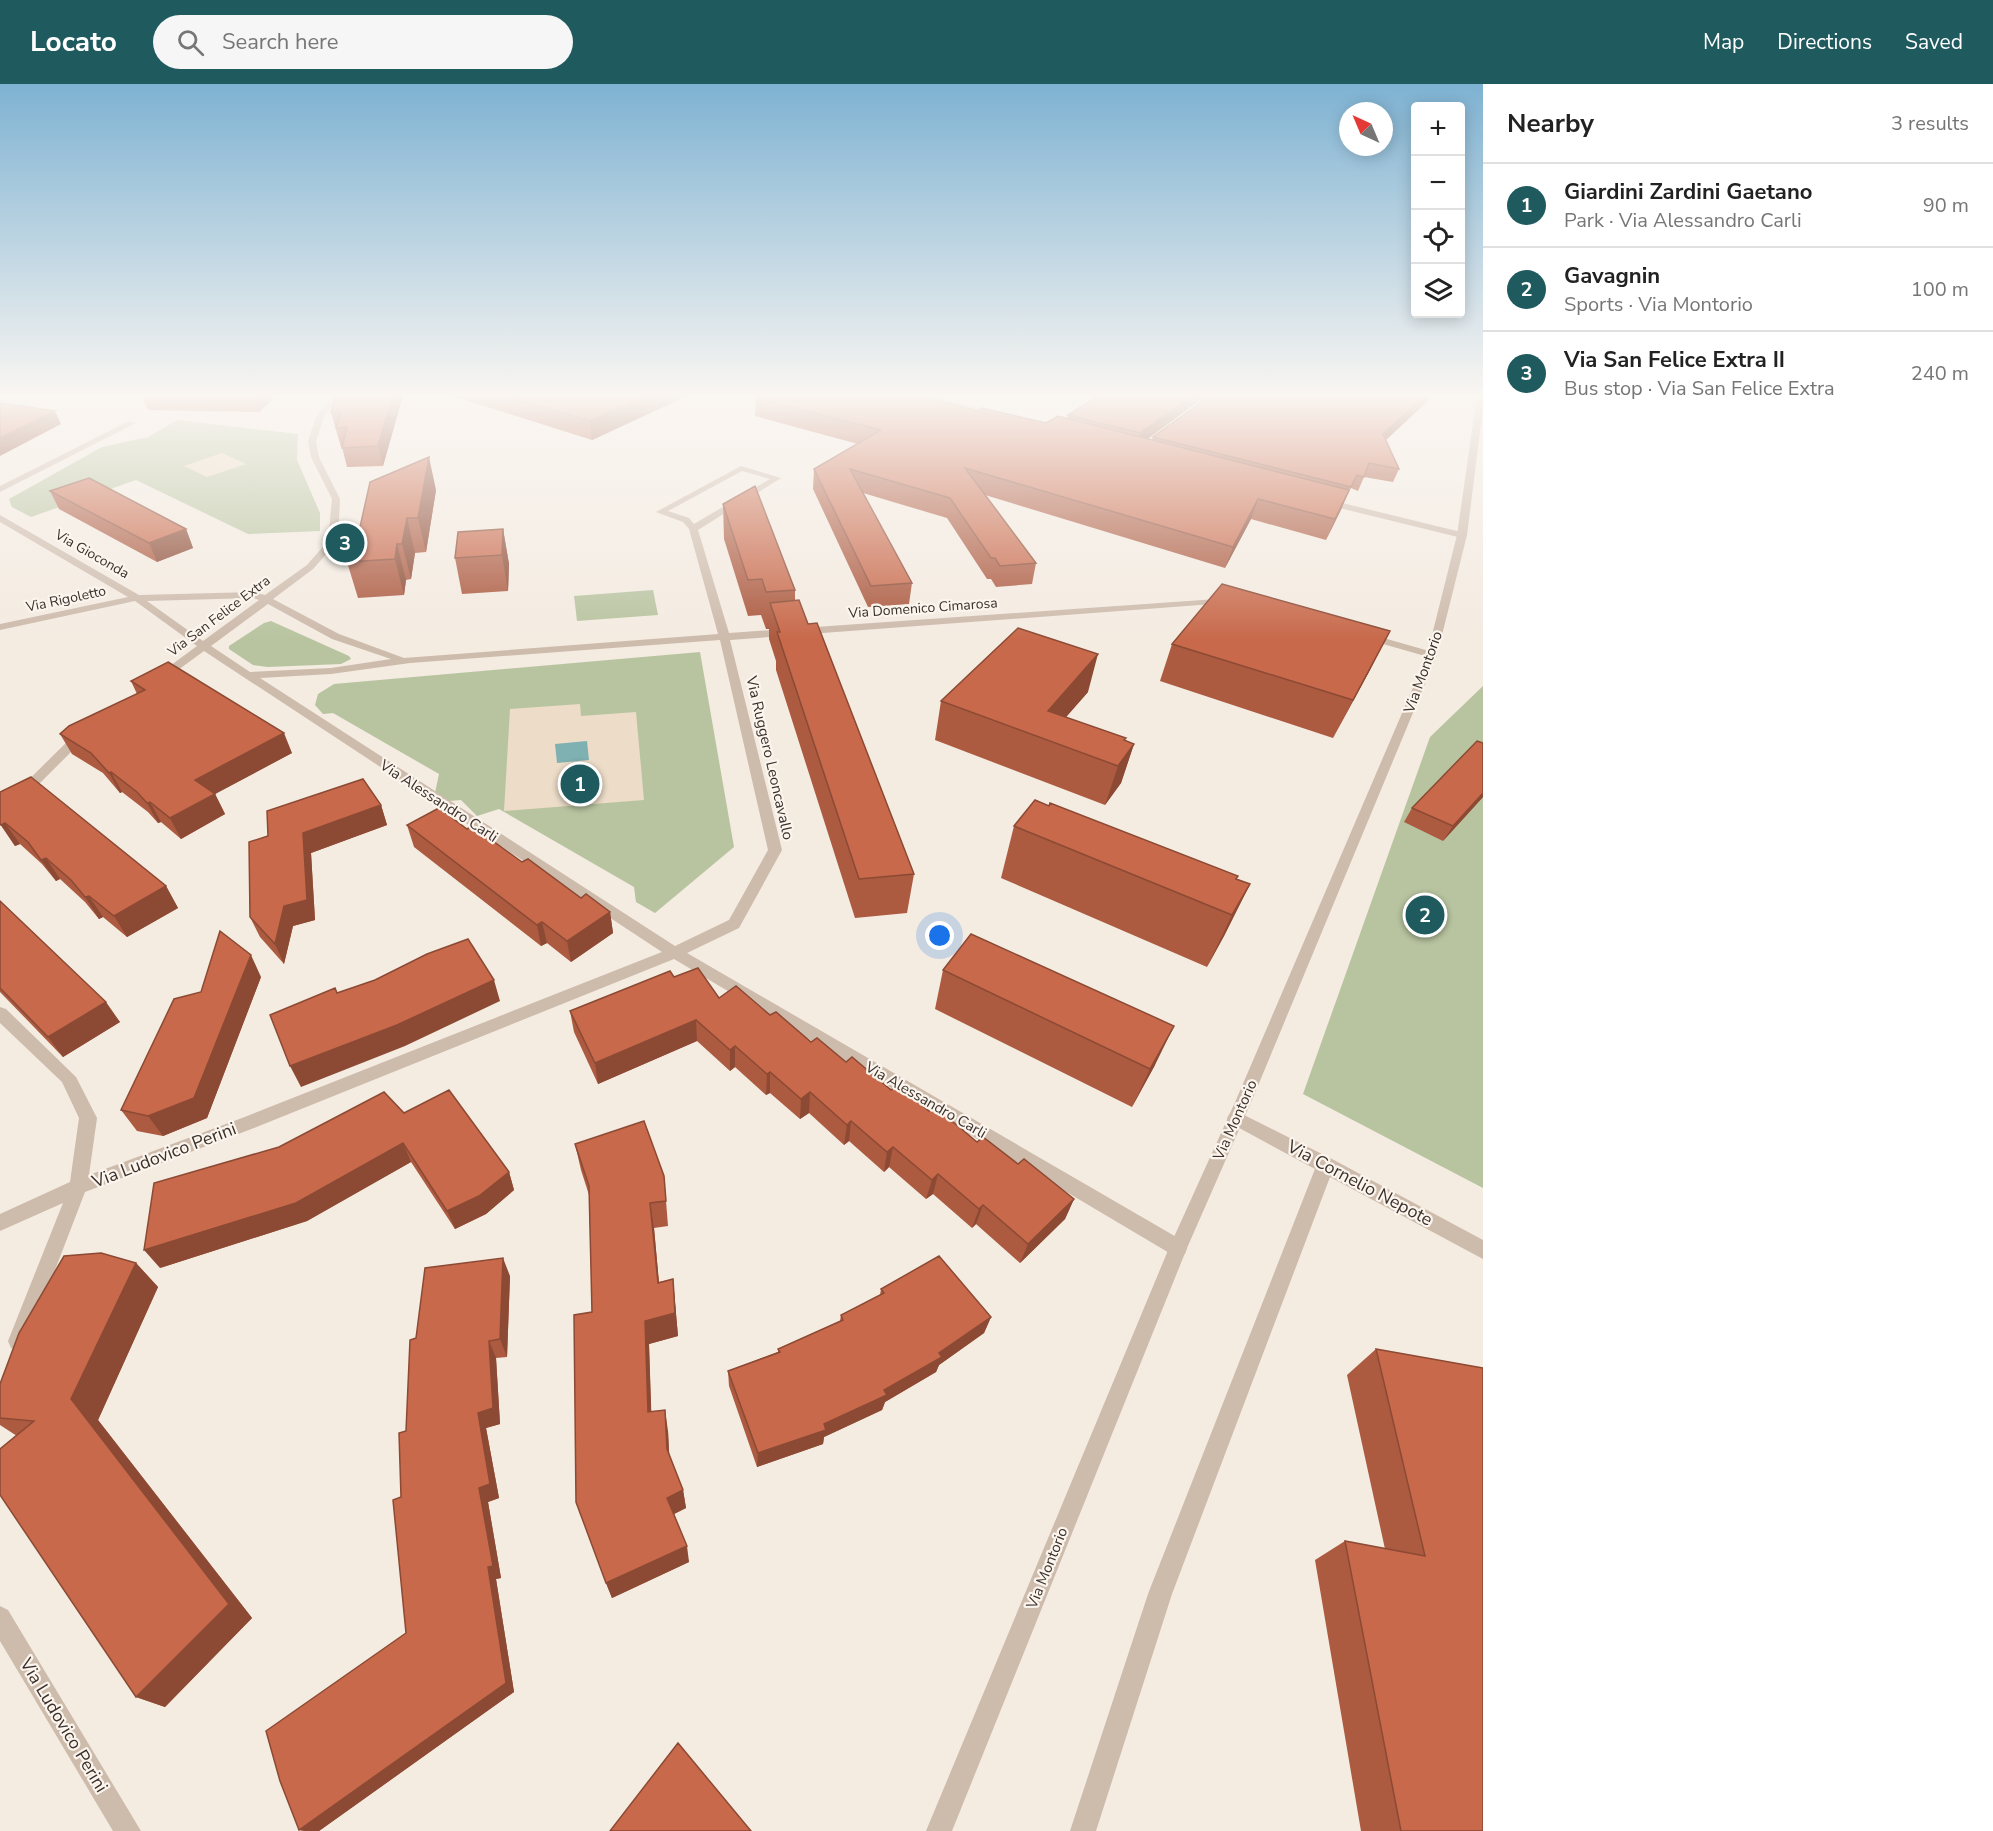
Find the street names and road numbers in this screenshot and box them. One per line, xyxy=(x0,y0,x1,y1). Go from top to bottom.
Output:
street label: Via Gioconda xyxy=(51,525,133,583)
street label: Via San Felice Extra xyxy=(163,571,274,661)
street label: Via Rigoletto xyxy=(23,581,108,617)
street label: Via Domenico Cimarosa xyxy=(847,593,998,623)
street label: Via Montorio xyxy=(1399,628,1447,717)
street label: Via Ruggero Leoncavallo xyxy=(741,673,799,842)
street label: Via Alessandro Carli xyxy=(375,755,502,847)
street label: Via Alessandro Carli xyxy=(861,1057,990,1143)
street label: Via Montorio xyxy=(1208,1077,1262,1164)
street label: Via Ludovico Perini xyxy=(88,1116,240,1194)
street label: Via Cornelio Nepote xyxy=(1282,1134,1437,1232)
street label: Via Montorio xyxy=(1021,1524,1072,1613)
street label: Via Ludovico Perini xyxy=(14,1653,114,1797)

